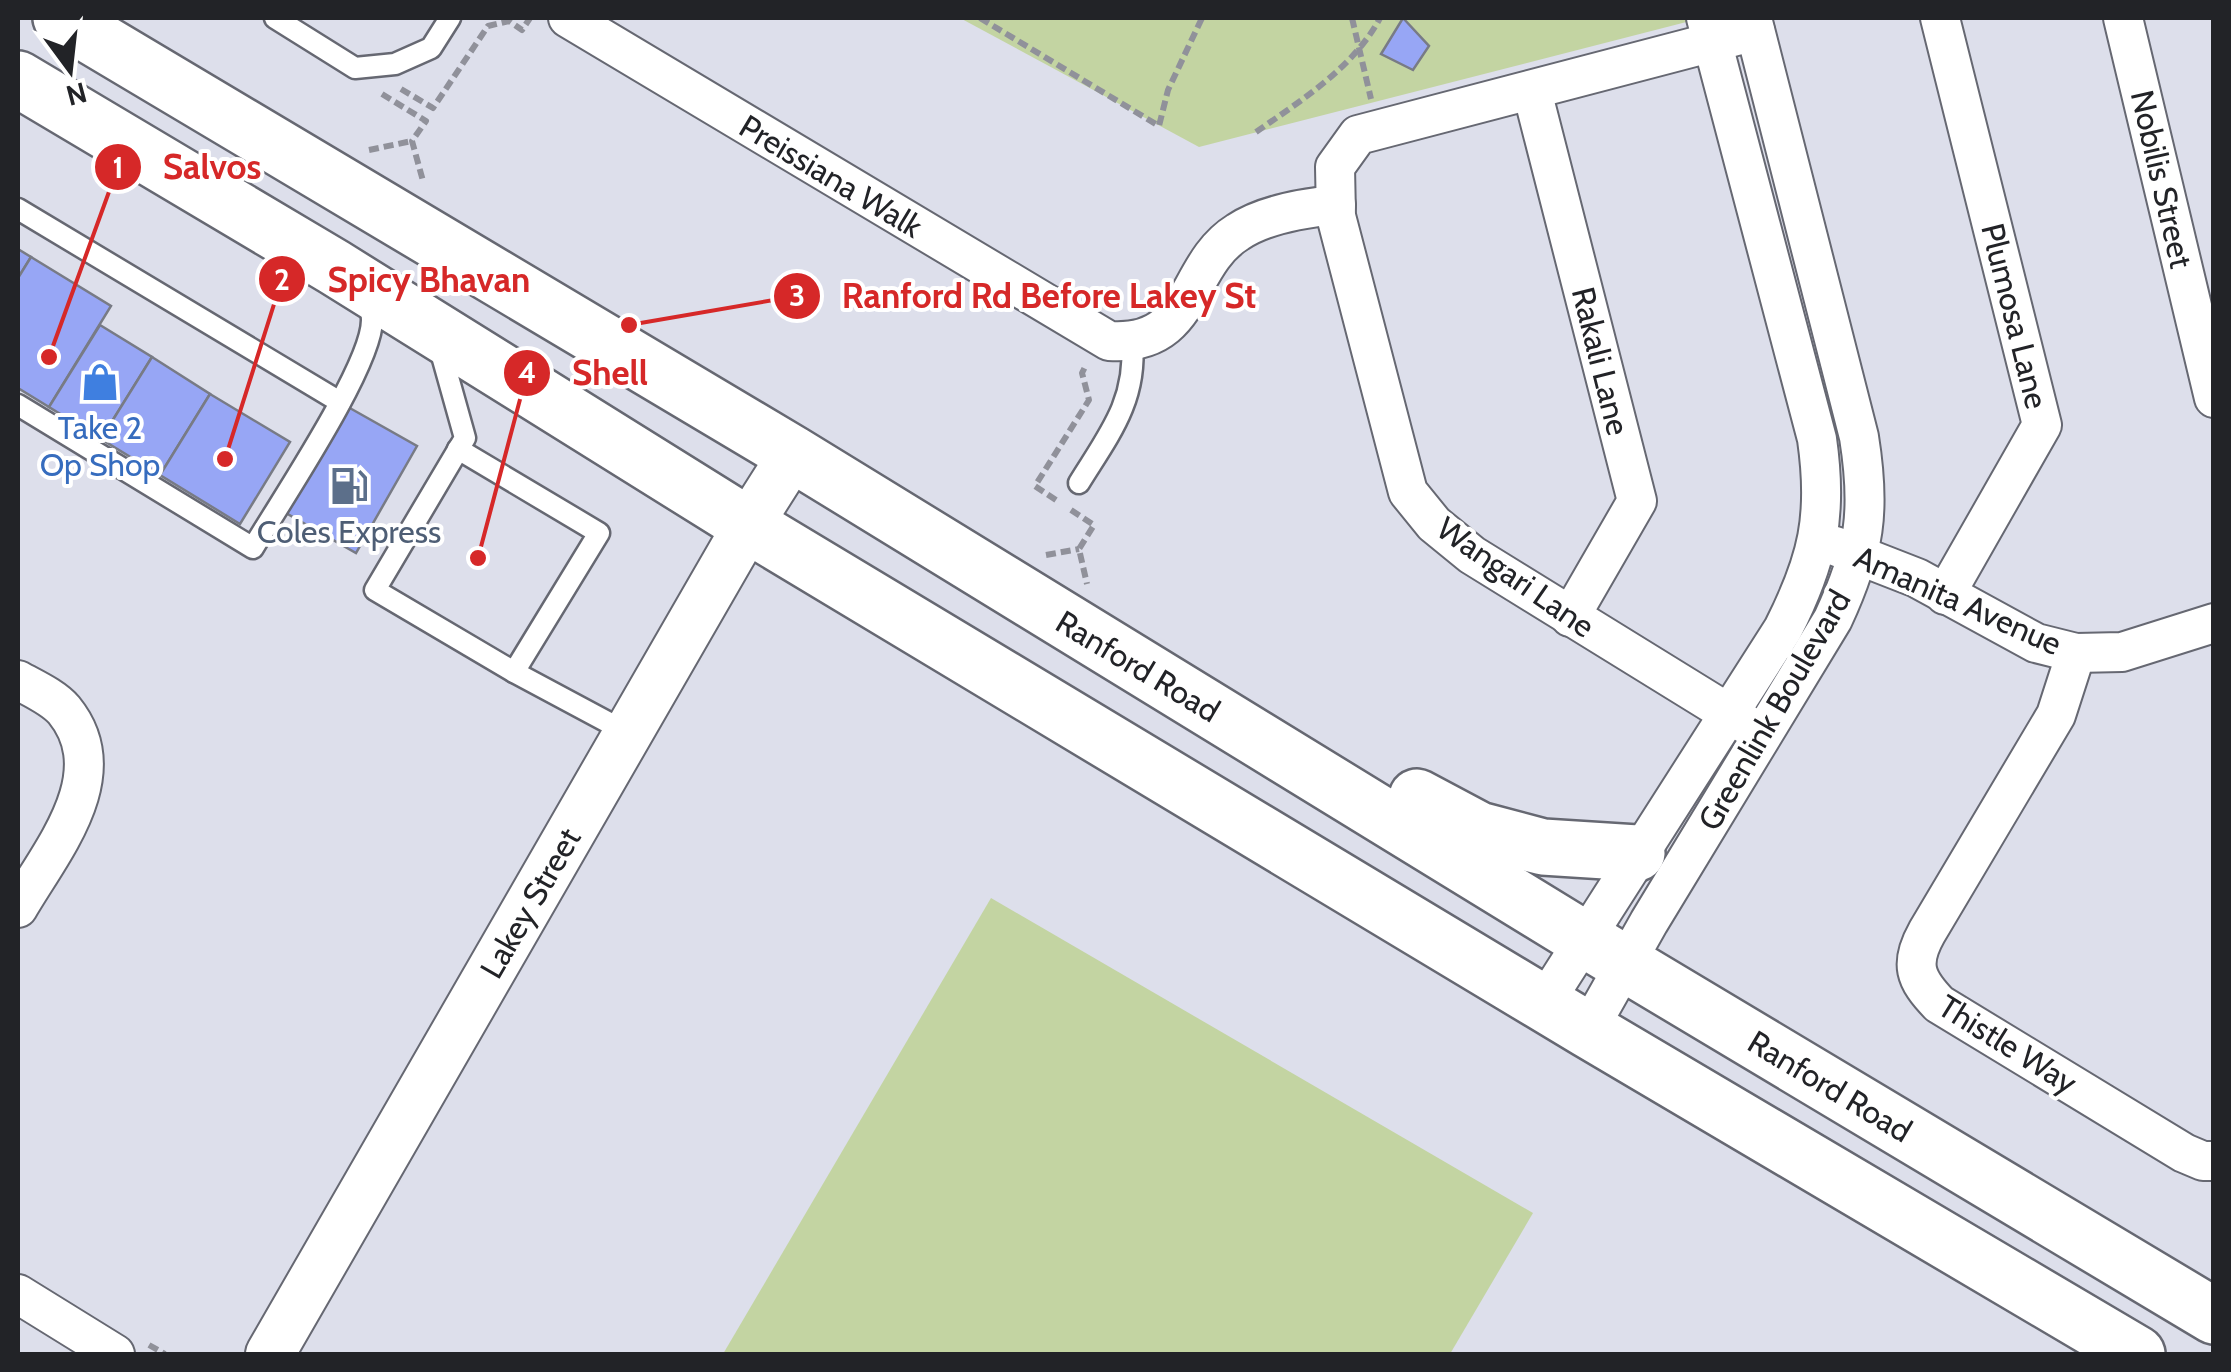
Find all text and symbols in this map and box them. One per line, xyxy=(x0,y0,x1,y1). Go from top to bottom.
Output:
north arrow xyxy=(20,20,120,120)
text: N xyxy=(63,75,90,113)
street label: Nobilis Street xyxy=(2123,86,2201,272)
street label: Preissiana Walk xyxy=(733,106,930,246)
callout: Salvos xyxy=(93,135,282,200)
text: Salvos xyxy=(163,145,261,188)
text: 1 xyxy=(112,149,124,186)
street label: Plumosa Lane xyxy=(1973,219,2057,413)
callout: Spicy Bhavan xyxy=(257,247,550,312)
text: Spicy Bhavan xyxy=(328,258,530,301)
text: 2 xyxy=(274,261,290,298)
callout: Ranford Rd Before Lakey St xyxy=(772,263,1276,328)
text: Ranford Rd Before Lakey St xyxy=(842,274,1256,317)
text: 3 xyxy=(789,277,805,314)
street label: Rakali Lane xyxy=(1564,283,1638,439)
callout: Shell xyxy=(502,340,668,405)
text: Shell xyxy=(572,351,648,394)
text: 4 xyxy=(518,354,536,391)
shop icon: Take 2 Op Shop xyxy=(79,361,121,403)
place label: Take 2 Op Shop xyxy=(40,408,160,484)
fuel station icon: Coles Express xyxy=(328,465,370,507)
street label: Wangari Lane xyxy=(1430,508,1602,646)
place label: Coles Express xyxy=(257,512,441,551)
street label: Amanita Avenue xyxy=(1848,537,2068,663)
street label: Greenlink Boulevard xyxy=(1689,583,1859,837)
street label: Ranford Road xyxy=(1049,602,1227,730)
street label: Lakey Street xyxy=(471,821,589,985)
street label: Thistle Way xyxy=(1932,986,2084,1102)
street label: Ranford Road xyxy=(1741,1022,1919,1150)

